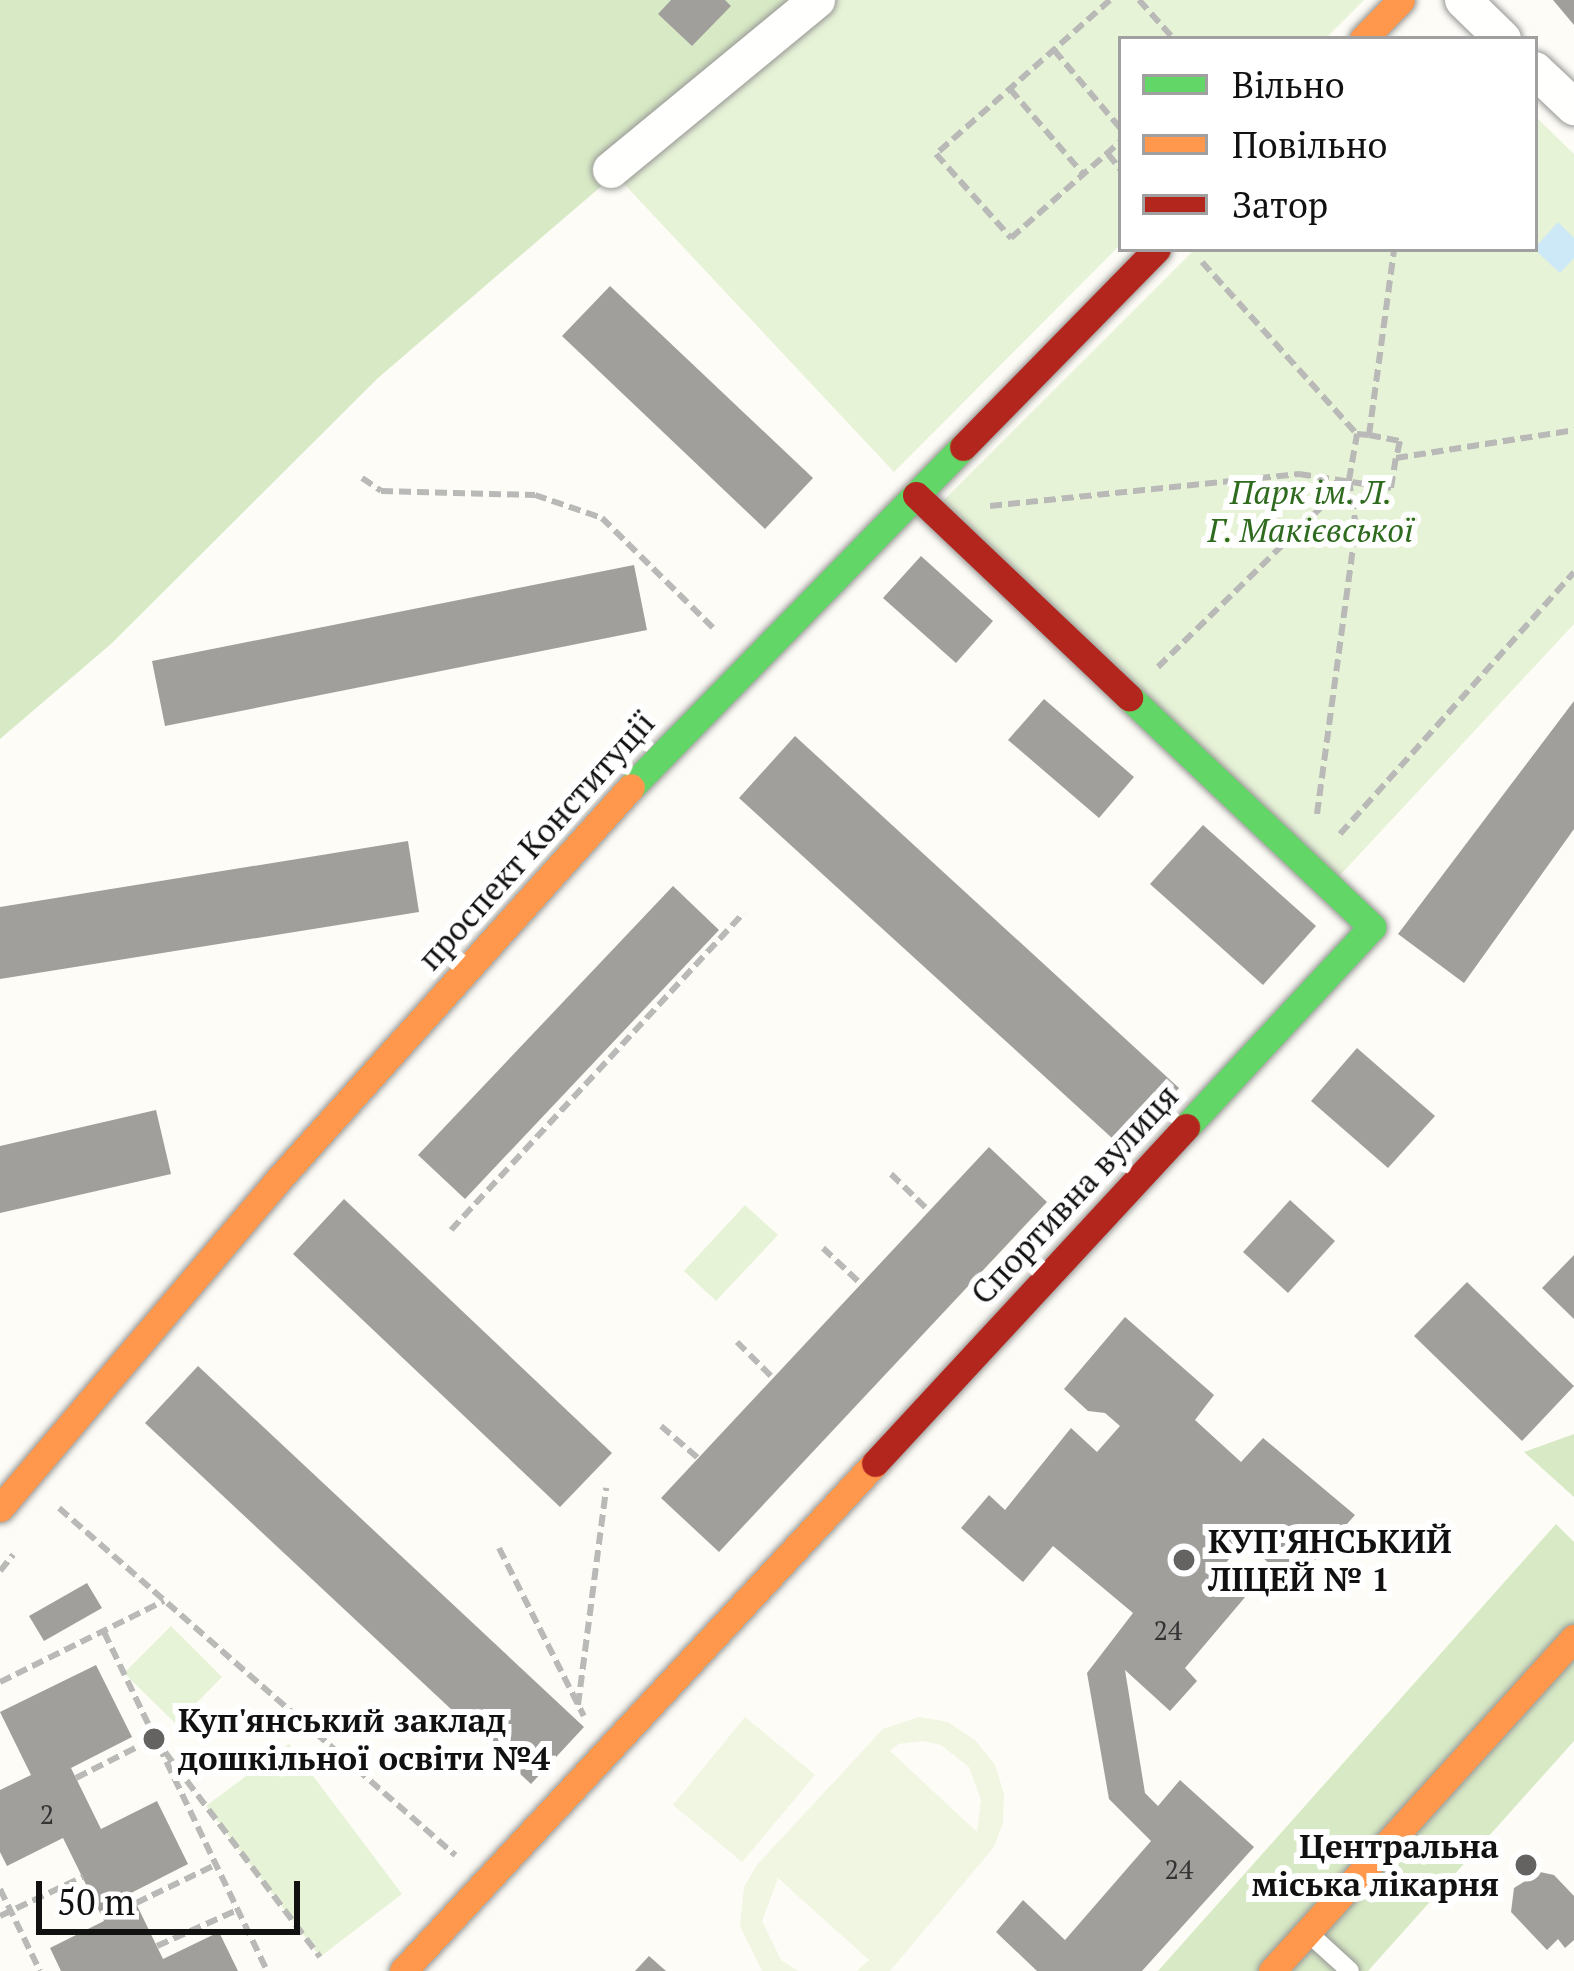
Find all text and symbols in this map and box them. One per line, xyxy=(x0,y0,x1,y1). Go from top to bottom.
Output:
legend xyxy=(1118,36,1538,252)
text: Вільно xyxy=(1232,61,1345,108)
text: Повільно xyxy=(1232,121,1387,168)
text: Затор xyxy=(1232,181,1328,228)
park label: Парк ім. Л. Г. Макієвської xyxy=(1207,472,1415,550)
street label: проспект Конституції xyxy=(409,702,663,978)
street label: Спортивна вулиця xyxy=(962,1076,1186,1312)
place label: КУП'ЯНСЬКИЙ ЛІЦЕЙ № 1 xyxy=(1208,1521,1452,1599)
marker: КУП'ЯНСЬКИЙ ЛІЦЕЙ № 1 xyxy=(1171,1547,1197,1573)
house number: 24 xyxy=(1154,1615,1182,1647)
place label: Куп'янський заклад дошкільної освіти №4 xyxy=(178,1700,550,1778)
marker: Куп'янський заклад дошкільної освіти №4 xyxy=(141,1726,167,1752)
house number: 2 xyxy=(40,1799,54,1831)
place label: Центральна міська лікарня xyxy=(1251,1826,1499,1904)
marker: Центральна міська лікарня xyxy=(1510,1849,1542,1881)
house number: 24 xyxy=(1165,1854,1193,1886)
scale bar xyxy=(42,1857,306,1931)
text: 50 m xyxy=(57,1878,135,1925)

